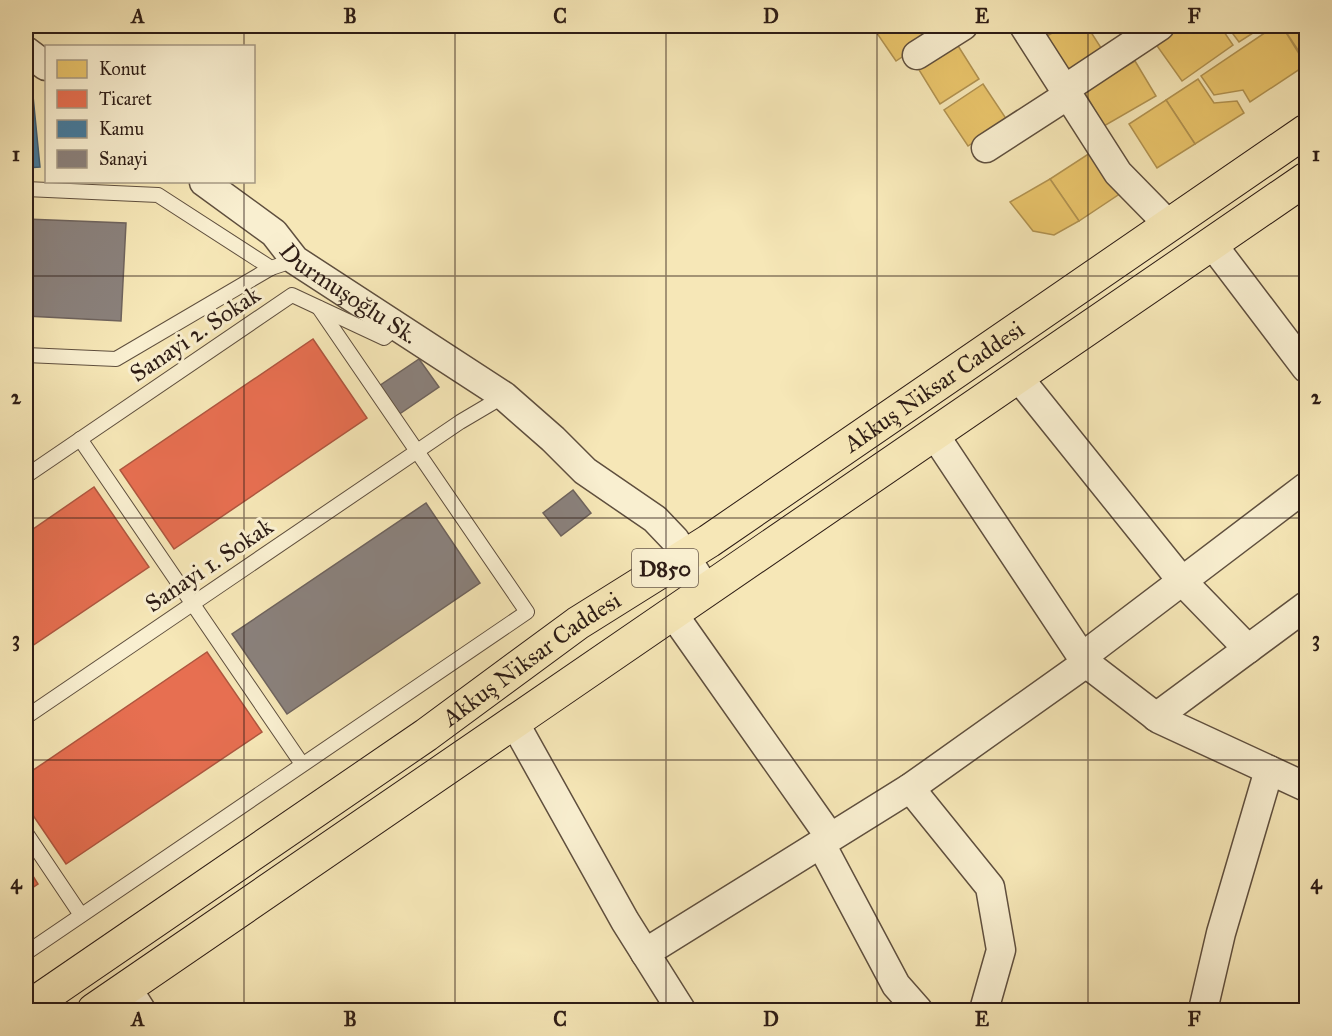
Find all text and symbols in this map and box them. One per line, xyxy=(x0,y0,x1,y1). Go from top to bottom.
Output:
text: A xyxy=(129,4,145,28)
text: B xyxy=(343,4,357,28)
text: C xyxy=(553,4,567,28)
text: D xyxy=(763,4,779,28)
text: E xyxy=(975,4,990,28)
text: F xyxy=(1187,4,1201,28)
legend xyxy=(45,45,255,183)
text: Konut xyxy=(99,58,147,80)
text: Ticaret xyxy=(99,88,153,110)
text: Kamu xyxy=(99,118,144,140)
text: 1 xyxy=(12,142,20,166)
text: 1 xyxy=(1312,142,1320,166)
text: Sanayi xyxy=(99,148,148,170)
street label: Durmuşoğlu Sk. xyxy=(273,237,423,351)
street label: Sanayi 2. Sokak xyxy=(124,279,267,389)
street label: Akkuş Niksar Caddesi xyxy=(837,314,1030,460)
text: 2 xyxy=(11,385,22,409)
text: 2 xyxy=(1311,385,1322,409)
street label: Sanayi 1. Sokak xyxy=(139,511,279,619)
road number: D850 xyxy=(632,549,698,587)
street label: Akkuş Niksar Caddesi xyxy=(436,585,627,733)
text: 3 xyxy=(12,627,20,652)
text: 3 xyxy=(1312,627,1320,652)
text: 4 xyxy=(10,870,22,895)
text: 4 xyxy=(1310,870,1322,895)
text: A xyxy=(129,1007,145,1031)
text: B xyxy=(343,1007,357,1031)
text: C xyxy=(553,1007,567,1031)
text: D xyxy=(763,1007,779,1031)
text: E xyxy=(975,1007,990,1031)
text: F xyxy=(1187,1007,1201,1031)

